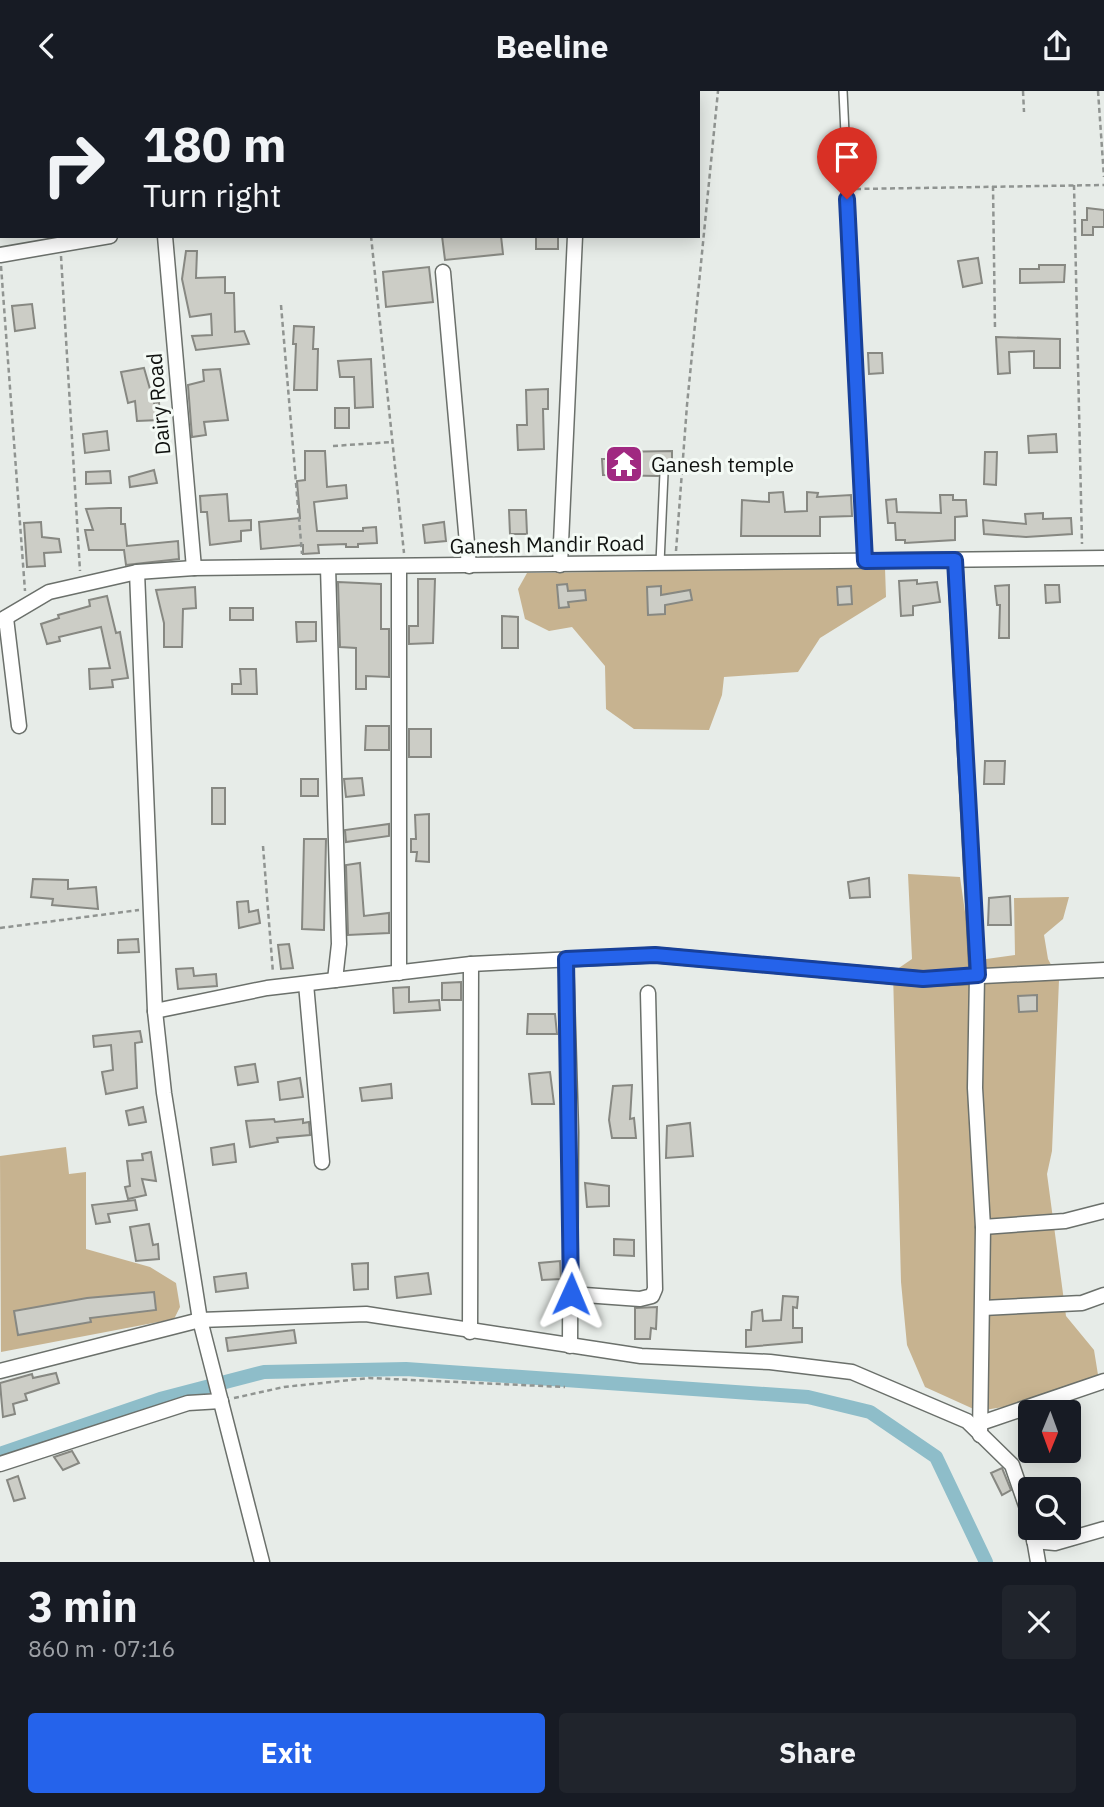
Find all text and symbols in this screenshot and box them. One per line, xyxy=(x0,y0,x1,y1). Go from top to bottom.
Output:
text: Beeline xyxy=(495,25,609,67)
icon: back xyxy=(28,27,66,65)
icon: share xyxy=(1038,27,1076,65)
text: 180 m xyxy=(143,112,287,175)
icon: right xyxy=(28,119,119,210)
pin xyxy=(817,127,877,199)
icon: arrive xyxy=(828,138,866,176)
text: Turn right xyxy=(143,174,281,216)
street label: Dairy Road xyxy=(140,352,176,456)
temple icon: Ganesh temple xyxy=(603,443,645,485)
place label: Ganesh temple xyxy=(651,450,794,478)
street label: Ganesh Mandir Road xyxy=(449,528,645,560)
position arrow xyxy=(534,1257,608,1331)
north arrow xyxy=(1018,1400,1082,1463)
map controls xyxy=(1018,1400,1081,1540)
button: search xyxy=(1018,1477,1081,1540)
text: 3 min xyxy=(28,1579,138,1634)
button: close xyxy=(1002,1585,1076,1659)
text: 860 m · 07:16 xyxy=(28,1633,175,1663)
button: Exit xyxy=(28,1713,545,1793)
button: Share xyxy=(559,1713,1076,1793)

